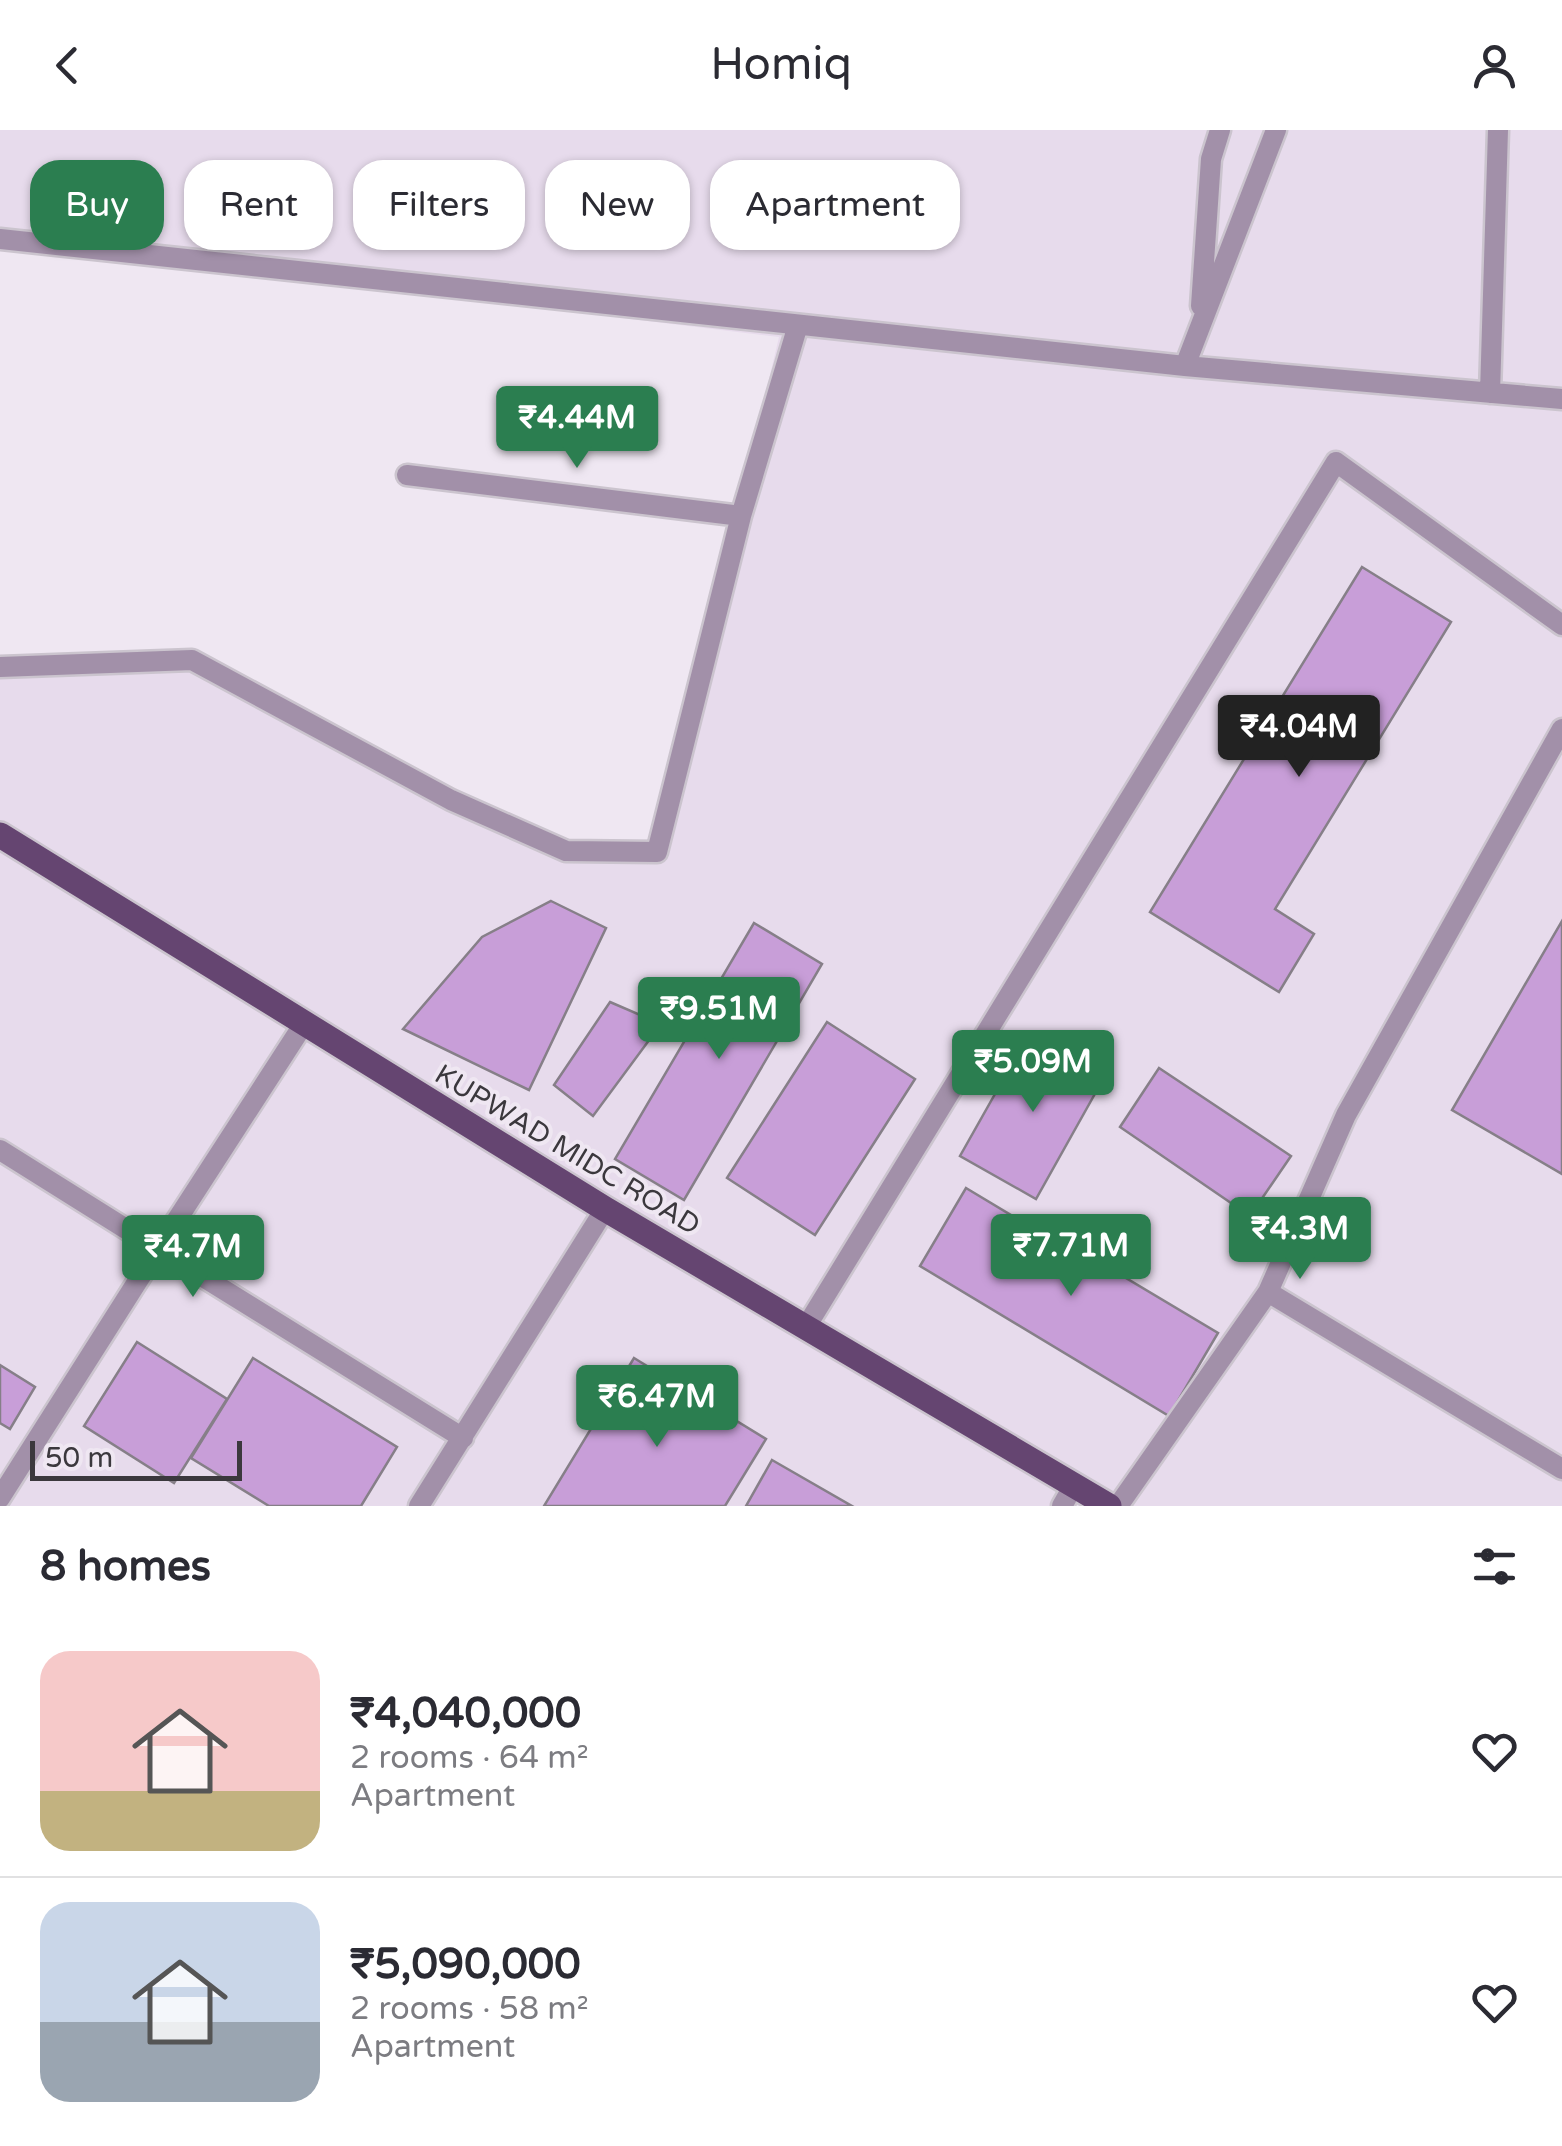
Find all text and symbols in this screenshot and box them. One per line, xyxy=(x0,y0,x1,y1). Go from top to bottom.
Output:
icon: back xyxy=(40,38,95,93)
text: Homiq xyxy=(710,38,852,92)
icon: person xyxy=(1467,38,1522,93)
chip: Buy xyxy=(30,160,164,250)
chip: Rent xyxy=(184,160,333,250)
chip: Filters xyxy=(353,160,525,250)
chip: New xyxy=(545,160,690,250)
chip: Apartment xyxy=(710,160,960,250)
pin: ₹4.44M xyxy=(496,386,658,471)
text: ₹4.44M xyxy=(518,399,636,437)
pin: ₹4.04M xyxy=(1218,695,1380,780)
text: ₹4.04M xyxy=(1240,708,1358,746)
pin: ₹9.51M xyxy=(638,977,800,1062)
text: ₹9.51M xyxy=(660,990,778,1028)
pin: ₹5.09M xyxy=(952,1030,1114,1115)
text: ₹5.09M xyxy=(974,1043,1092,1081)
street label: KUPWAD MIDC ROAD xyxy=(429,1057,706,1243)
pin: ₹4.3M xyxy=(1230,1197,1370,1282)
text: ₹4.3M xyxy=(1251,1210,1349,1248)
pin: ₹7.71M xyxy=(990,1214,1152,1299)
pin: ₹4.7M xyxy=(123,1215,263,1300)
text: ₹7.71M xyxy=(1013,1227,1129,1265)
text: ₹4.7M xyxy=(144,1228,242,1266)
pin: ₹6.47M xyxy=(576,1365,738,1450)
text: ₹6.47M xyxy=(598,1378,716,1416)
scale bar xyxy=(30,1436,242,1480)
text: 50 m xyxy=(45,1441,113,1475)
icon: filters xyxy=(1467,1539,1522,1594)
text: 8 homes xyxy=(40,1541,211,1592)
text: ₹4,040,000 xyxy=(350,1688,581,1739)
icon: home xyxy=(120,1691,240,1811)
icon: heart xyxy=(1467,1724,1522,1779)
text: 2 rooms · 64 m² xyxy=(350,1739,589,1777)
text: Apartment xyxy=(350,1777,515,1815)
text: ₹5,090,000 xyxy=(350,1939,581,1990)
icon: home xyxy=(120,1942,240,2062)
icon: heart xyxy=(1467,1975,1522,2030)
text: 2 rooms · 58 m² xyxy=(350,1990,589,2028)
text: Apartment xyxy=(350,2028,515,2066)

